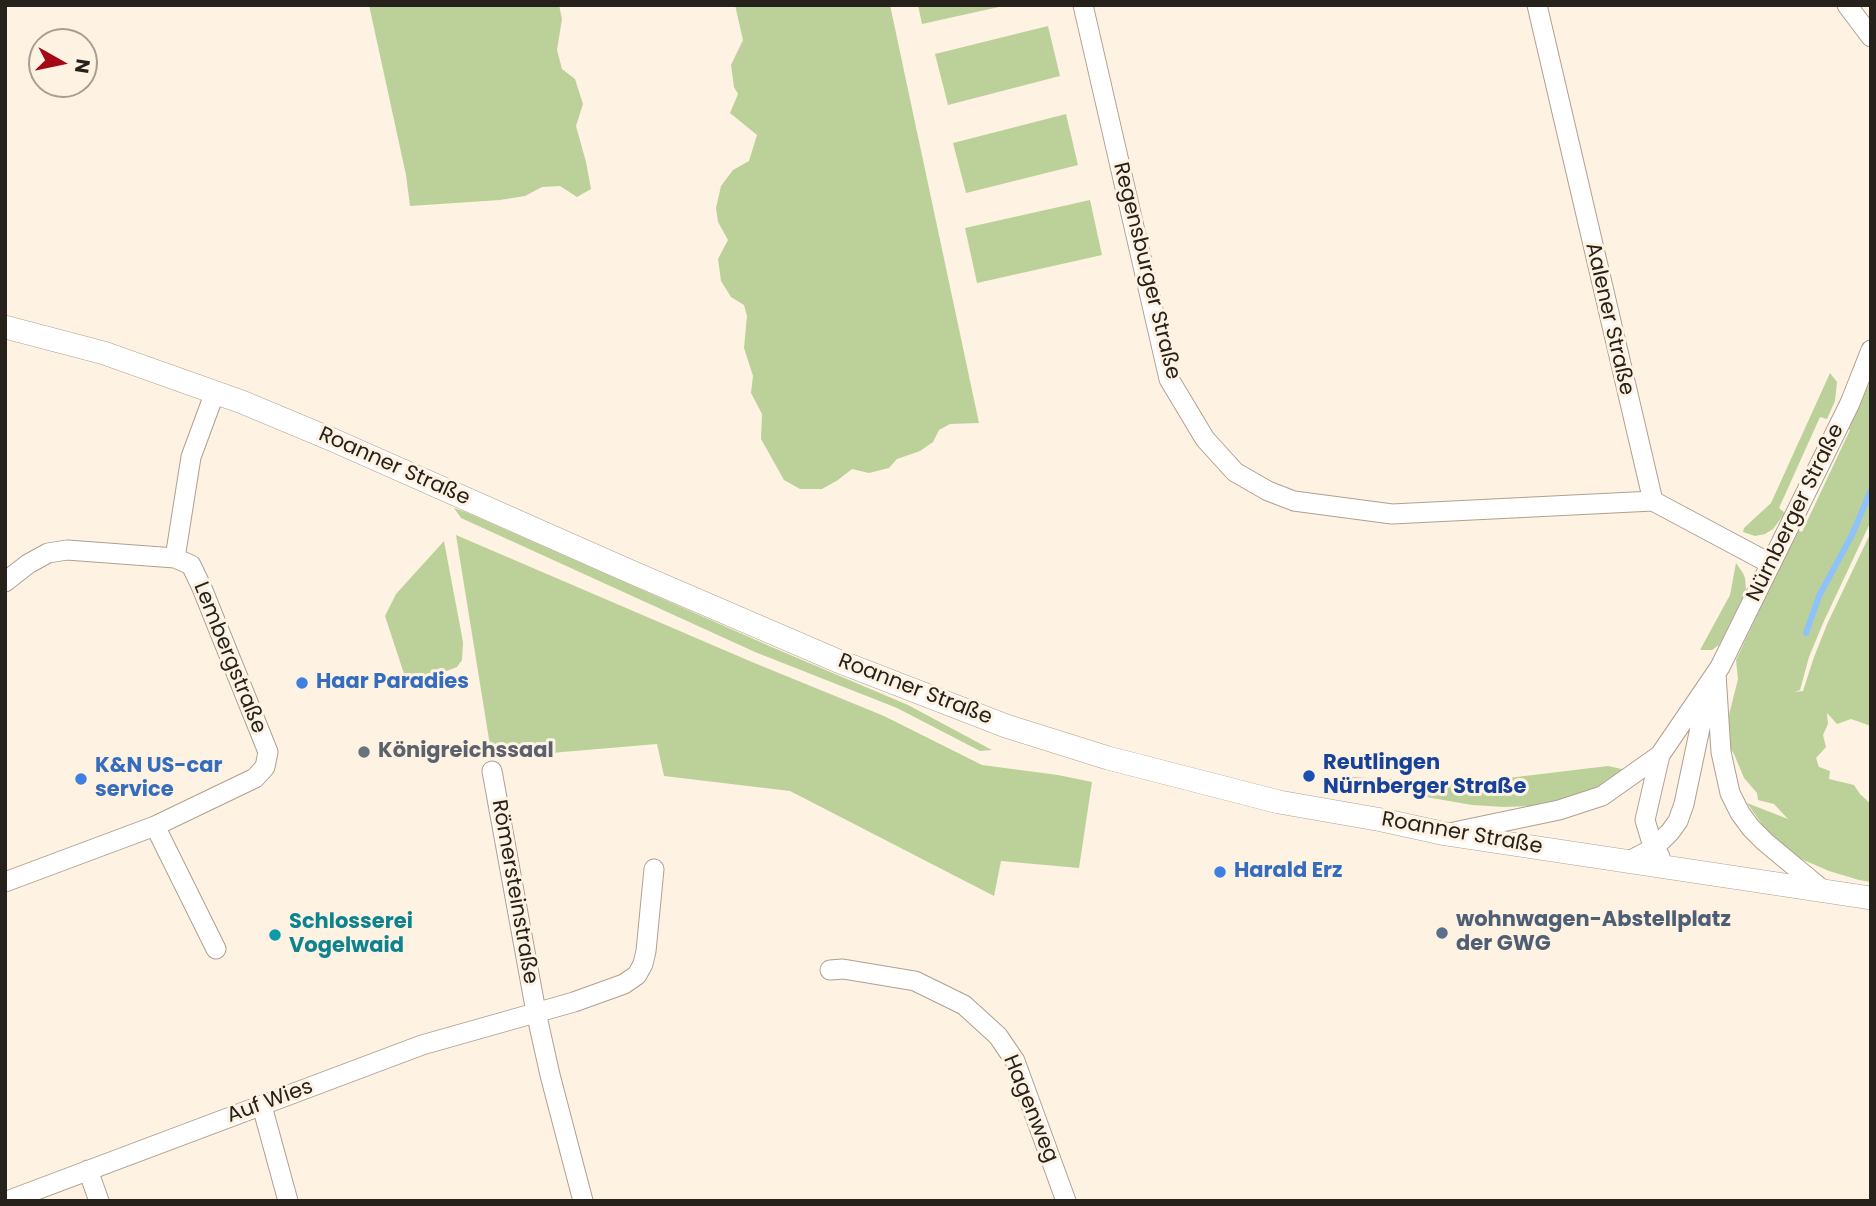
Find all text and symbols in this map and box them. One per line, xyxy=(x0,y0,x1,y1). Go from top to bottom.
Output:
north arrow xyxy=(28,28,98,98)
text: N xyxy=(68,57,97,75)
street label: Regensburger Straße xyxy=(1107,160,1185,382)
street label: Aalener Straße xyxy=(1579,240,1639,398)
street label: Nürnberger Straße xyxy=(1742,420,1850,606)
street label: Roanner Straße xyxy=(314,422,474,512)
street label: Lembergstraße xyxy=(187,579,271,737)
street label: Roanner Straße xyxy=(834,649,996,731)
place label: Haar Paradies xyxy=(316,670,469,696)
marker: Haar Paradies xyxy=(294,675,310,691)
place label: Königreichssaal xyxy=(378,739,554,765)
marker: Königreichssaal xyxy=(356,744,372,760)
place label: Reutlingen Nürnberger Straße xyxy=(1323,751,1526,801)
place label: K&N US-car service xyxy=(95,754,222,804)
marker: Reutlingen Nürnberger Straße xyxy=(1301,768,1317,784)
marker: K&N US-car service xyxy=(73,771,89,787)
street label: Römersteinstraße xyxy=(485,798,543,986)
street label: Roanner Straße xyxy=(1380,807,1544,861)
place label: Harald Erz xyxy=(1234,859,1343,885)
marker: Harald Erz xyxy=(1212,864,1228,880)
place label: wohnwagen-Abstellplatz der GWG xyxy=(1456,908,1731,958)
place label: Schlosserei Vogelwaid xyxy=(289,910,413,960)
marker: wohnwagen-Abstellplatz der GWG xyxy=(1434,925,1450,941)
marker: Schlosserei Vogelwaid xyxy=(267,927,283,943)
street label: Hagenweg xyxy=(997,1052,1063,1166)
street label: Auf Wies xyxy=(224,1075,316,1129)

